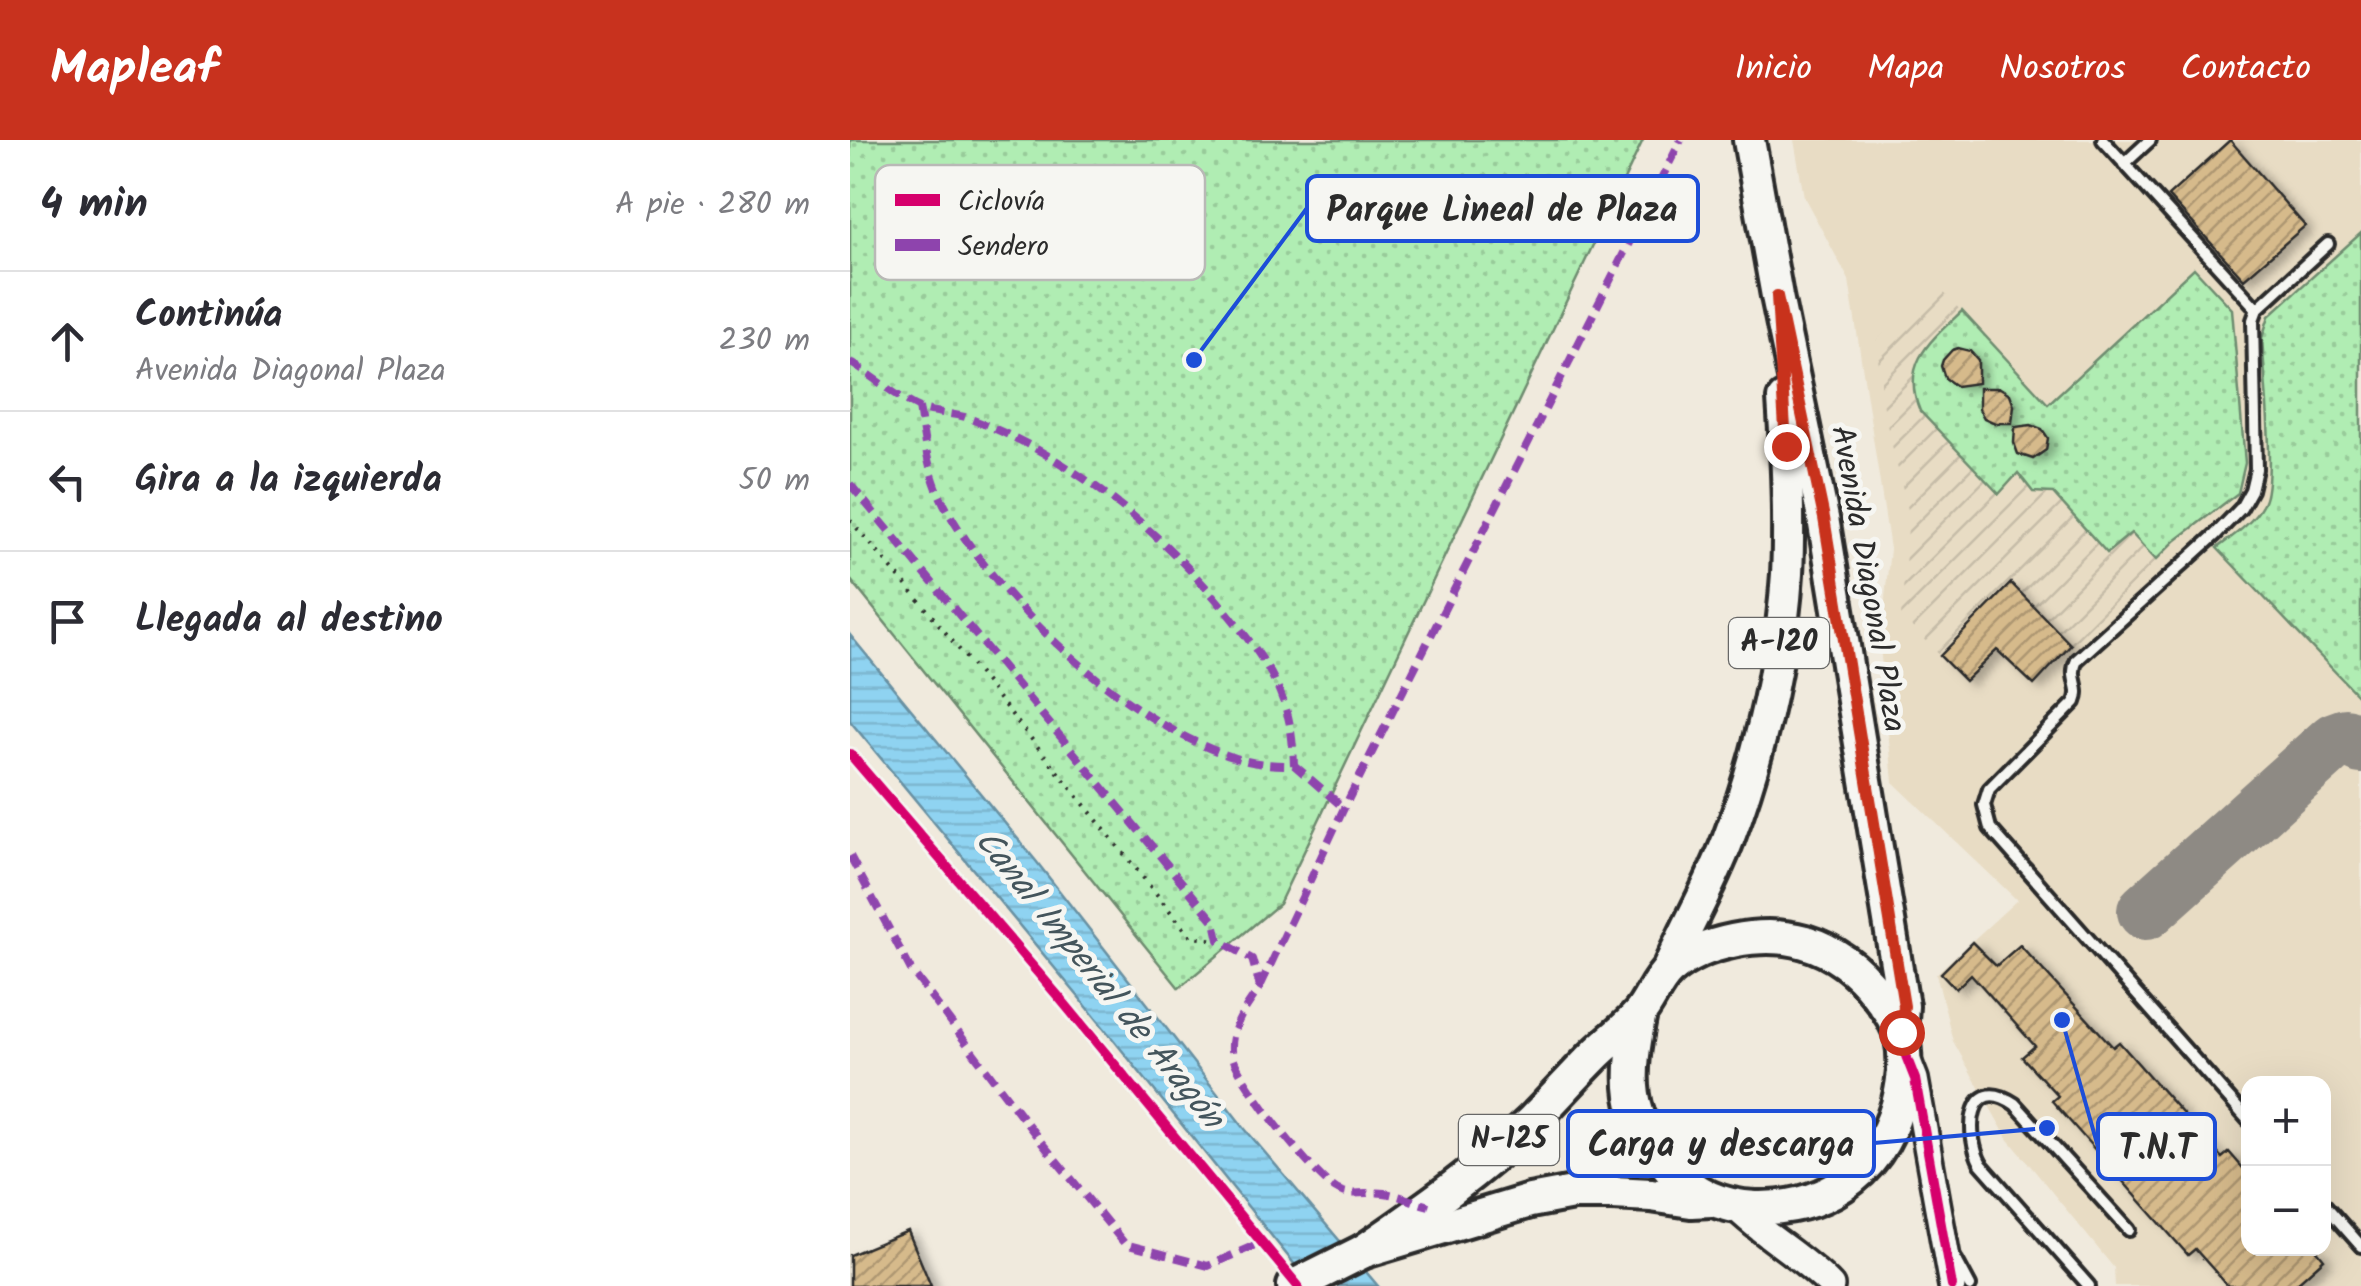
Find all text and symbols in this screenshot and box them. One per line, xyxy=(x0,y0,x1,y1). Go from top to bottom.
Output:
text: Mapleaf xyxy=(50,32,218,108)
text: Inicio xyxy=(1735,42,1812,98)
text: Mapa xyxy=(1867,42,1944,98)
text: Nosotros xyxy=(1999,42,2126,98)
text: Contacto xyxy=(2181,42,2311,98)
legend xyxy=(875,165,1205,280)
text: 4 min xyxy=(40,172,148,239)
callout: Parque Lineal de Plaza xyxy=(1307,176,1698,241)
text: A pie · 280 m xyxy=(615,180,810,231)
text: Ciclovía xyxy=(958,180,1045,225)
text: Parque Lineal de Plaza xyxy=(1326,184,1678,240)
text: Sendero xyxy=(958,225,1049,270)
text: Continúa xyxy=(135,286,282,346)
icon: ahead xyxy=(40,314,95,369)
text: 230 m xyxy=(719,316,810,367)
text: Avenida Diagonal Plaza xyxy=(135,346,446,397)
street label: Avenida Diagonal Plaza xyxy=(1815,422,1919,736)
route end xyxy=(1764,424,1810,470)
text: Gira a la izquierda xyxy=(135,451,442,511)
icon: left xyxy=(40,454,95,509)
text: 50 m xyxy=(739,456,810,507)
text: Llegada al destino xyxy=(135,591,443,651)
icon: arrive xyxy=(40,594,95,649)
road number: A-120 xyxy=(1729,618,1829,668)
water label: Canal Imperial de Aragón xyxy=(959,818,1239,1144)
route start xyxy=(1879,1010,1925,1056)
map controls xyxy=(2241,1076,2331,1256)
button: + xyxy=(2241,1076,2331,1166)
callout: Carga y descarga xyxy=(1568,1111,1874,1176)
callout: T.N.T xyxy=(2098,1114,2215,1179)
road number: N-125 xyxy=(1459,1115,1559,1165)
text: Carga y descarga xyxy=(1588,1119,1854,1175)
text: T.N.T xyxy=(2119,1122,2198,1178)
button: − xyxy=(2241,1166,2331,1256)

